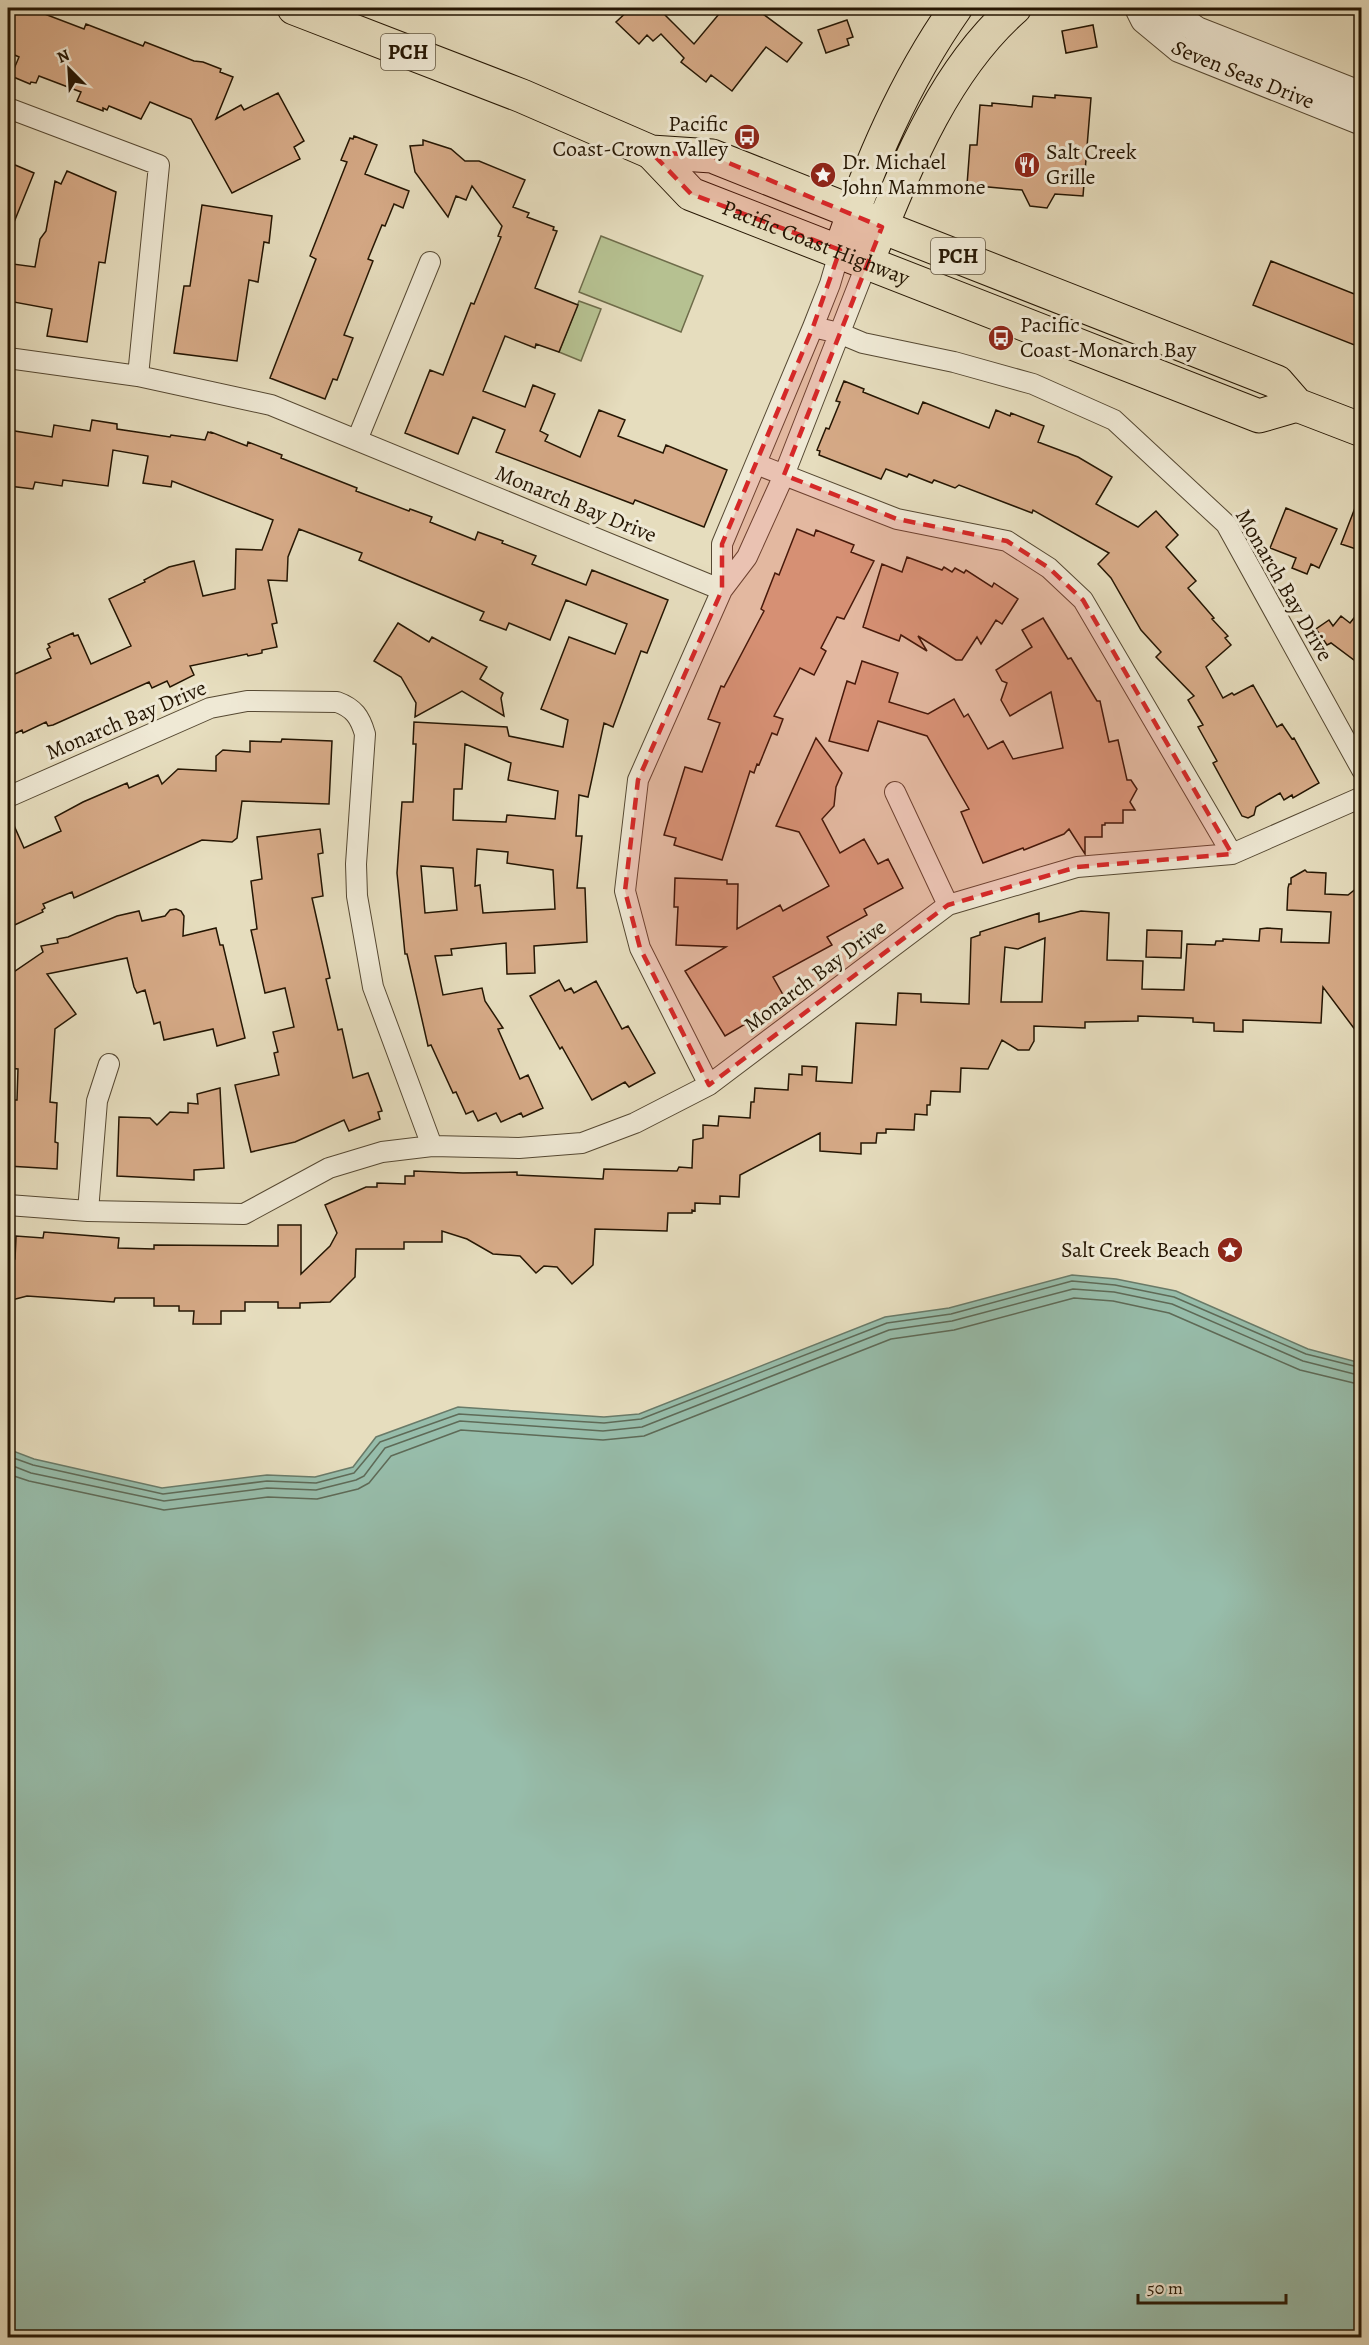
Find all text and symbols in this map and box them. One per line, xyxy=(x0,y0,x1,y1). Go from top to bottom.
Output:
street label: Seven Seas Drive xyxy=(1165,33,1319,116)
road number: PCH xyxy=(381,34,435,70)
north arrow xyxy=(39,39,99,99)
text: N xyxy=(54,44,73,69)
place label: Pacific Coast-Crown Valley xyxy=(553,109,728,164)
bus stop icon: Pacific Coast-Crown Valley xyxy=(732,122,762,152)
place label: Salt Creek Grille xyxy=(1046,137,1137,192)
place label: Dr. Michael John Mammone xyxy=(842,147,986,202)
restaurant icon: Salt Creek Grille xyxy=(1012,150,1042,180)
place icon: Dr. Michael John Mammone xyxy=(808,160,838,190)
street label: Pacific Coast Highway xyxy=(718,193,914,293)
road number: PCH xyxy=(931,238,985,274)
place label: Pacific Coast-Monarch Bay xyxy=(1020,310,1196,365)
bus stop icon: Pacific Coast-Monarch Bay xyxy=(986,323,1016,353)
street label: Monarch Bay Drive xyxy=(491,458,661,550)
street label: Monarch Bay Drive xyxy=(1228,503,1340,667)
street label: Monarch Bay Drive xyxy=(41,673,211,767)
street label: Monarch Bay Drive xyxy=(737,912,893,1040)
place label: Salt Creek Beach xyxy=(1061,1235,1210,1265)
place icon: Salt Creek Beach xyxy=(1215,1235,1245,1265)
scale bar xyxy=(1138,2267,1286,2305)
text: 50 m xyxy=(1147,2276,1183,2300)

